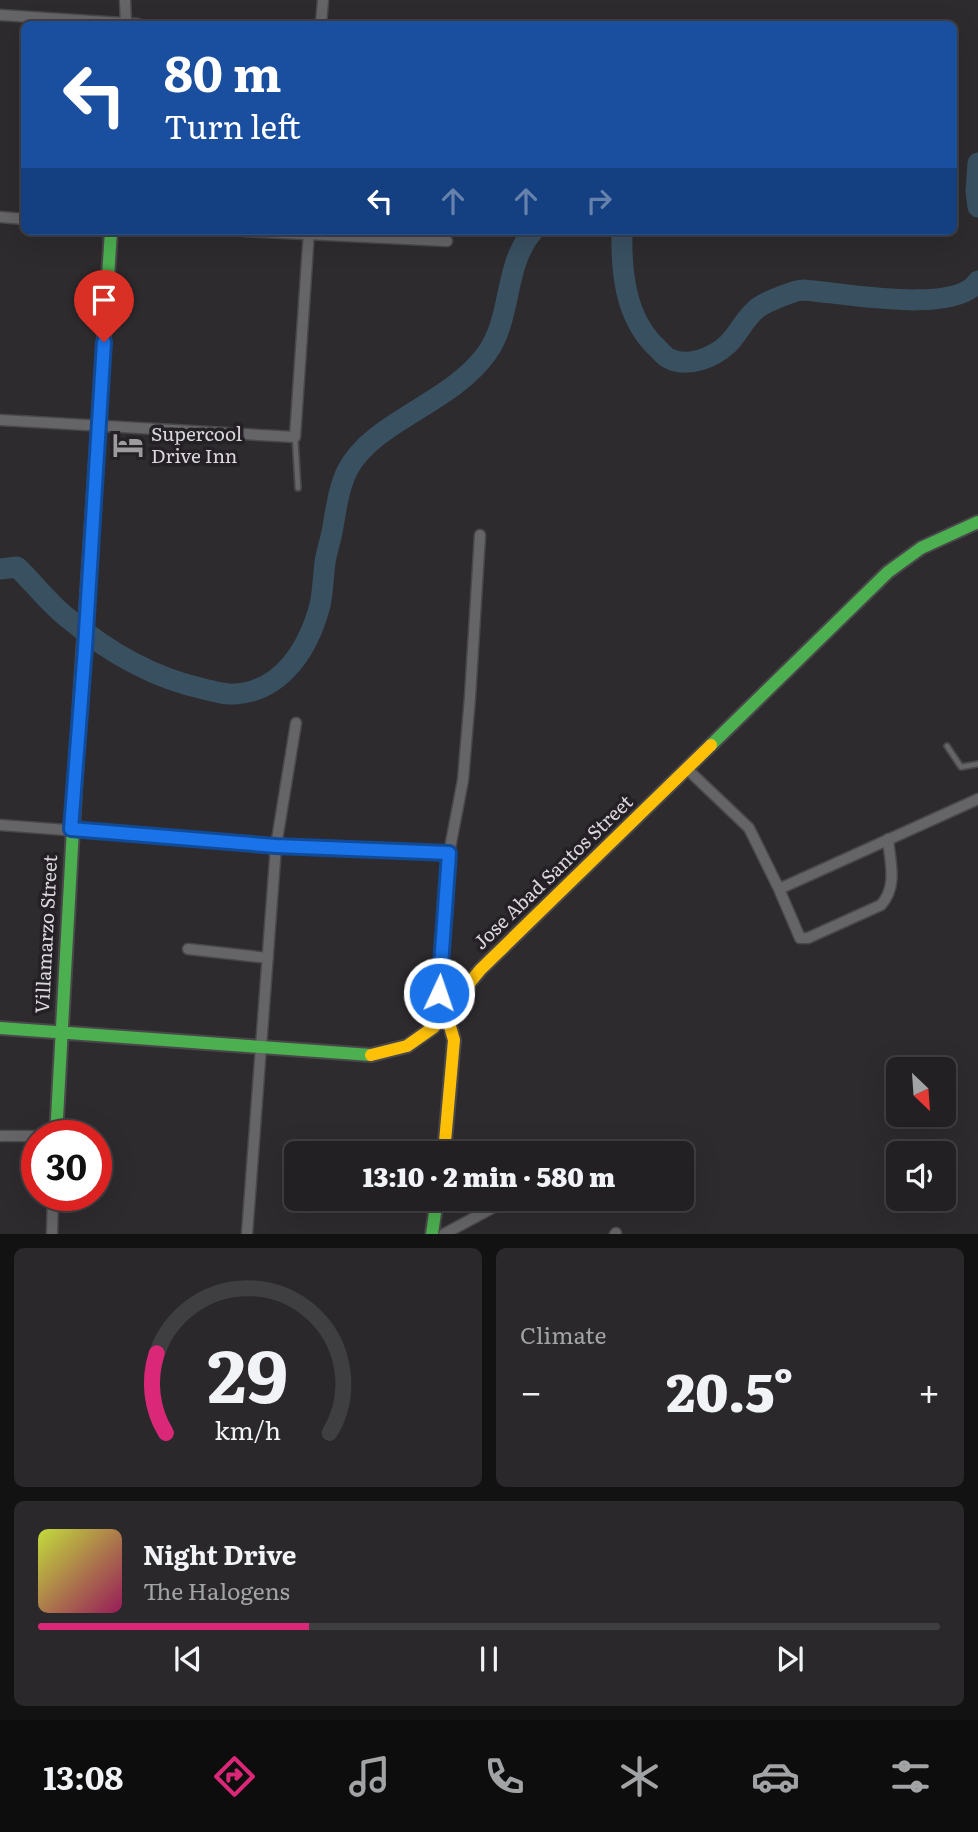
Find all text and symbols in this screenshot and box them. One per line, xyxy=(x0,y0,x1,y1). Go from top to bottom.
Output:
text: 80 m xyxy=(164,34,282,107)
icon: left xyxy=(49,49,140,140)
text: Turn left xyxy=(164,101,301,149)
icon: left xyxy=(361,182,399,220)
icon: ahead xyxy=(434,182,472,220)
icon: ahead xyxy=(507,182,545,220)
icon: right xyxy=(580,182,618,220)
pin xyxy=(74,270,134,342)
icon: arrive xyxy=(85,281,123,319)
place label: Supercool Drive Inn xyxy=(151,419,242,469)
hotel icon: Supercool Drive Inn xyxy=(111,428,145,462)
street label: Jose Abad Santos Street xyxy=(466,787,639,955)
street label: Villamarzo Street xyxy=(27,854,63,1014)
position arrow xyxy=(402,956,476,1030)
north arrow xyxy=(886,1057,956,1127)
map controls xyxy=(886,1057,956,1211)
speed limit sign: 30 xyxy=(21,1120,112,1211)
button: sound xyxy=(886,1141,956,1211)
text: 13:10 · 2 min · 580 m xyxy=(363,1156,615,1195)
text: Climate xyxy=(520,1317,606,1351)
text: 29 xyxy=(207,1318,289,1426)
text: 20.5° xyxy=(666,1351,794,1428)
text: − xyxy=(520,1361,542,1418)
text: + xyxy=(918,1361,940,1418)
text: km/h xyxy=(215,1411,281,1448)
text: Night Drive xyxy=(143,1534,297,1573)
text: The Halogens xyxy=(143,1573,290,1607)
icon: previous xyxy=(169,1640,207,1678)
icon: pause xyxy=(470,1640,508,1678)
icon: next xyxy=(771,1640,809,1678)
text: 13:08 xyxy=(43,1752,123,1800)
icon: directions xyxy=(210,1752,259,1801)
icon: music xyxy=(345,1752,394,1801)
icon: phone xyxy=(480,1752,529,1801)
icon: climate xyxy=(615,1752,664,1801)
icon: car xyxy=(751,1752,800,1801)
icon: filters xyxy=(886,1752,935,1801)

